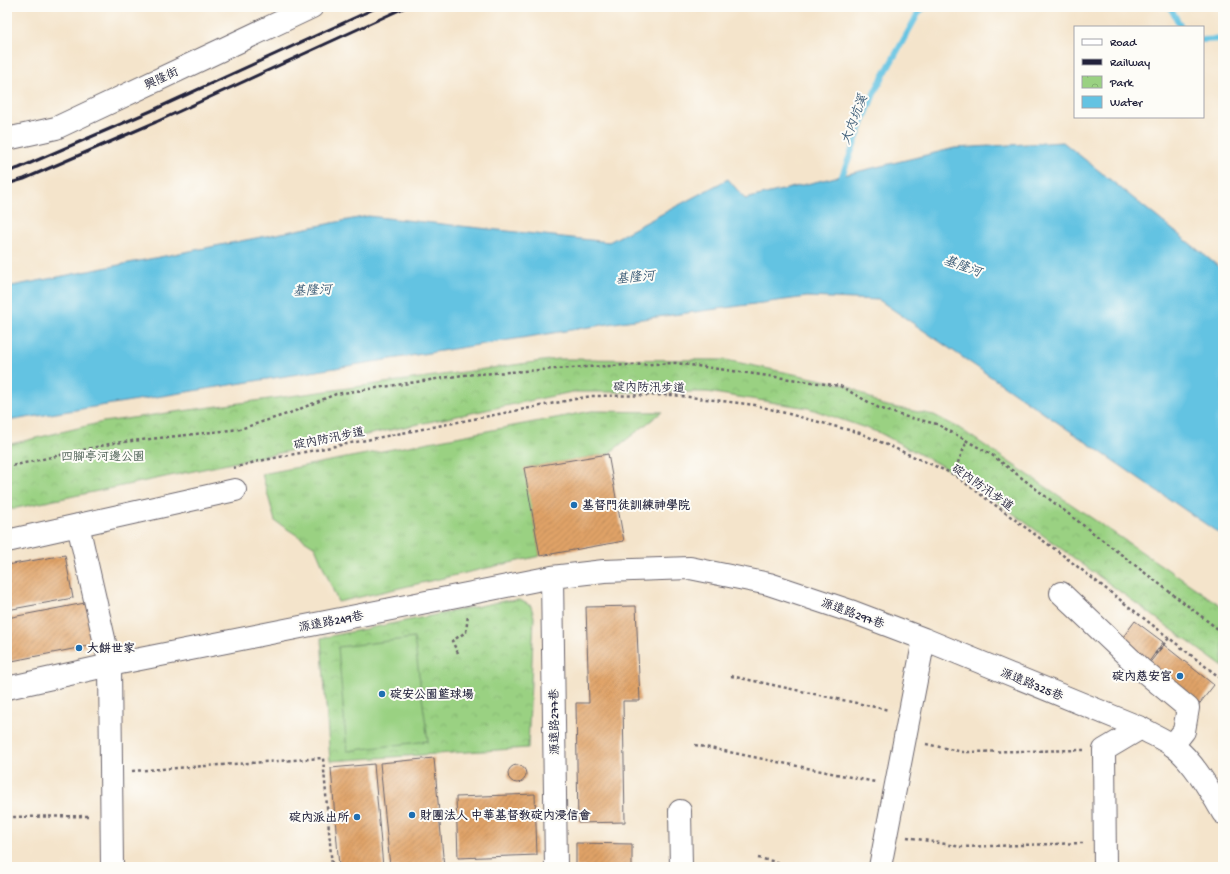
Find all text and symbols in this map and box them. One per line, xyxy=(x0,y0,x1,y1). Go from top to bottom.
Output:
legend xyxy=(1074,26,1204,118)
text: Road xyxy=(1110,37,1137,51)
text: Railway xyxy=(1110,57,1150,71)
street label: 興隆街 xyxy=(142,65,181,94)
text: Park xyxy=(1109,77,1135,91)
water label: 大內坑溪 xyxy=(838,92,872,147)
text: Water xyxy=(1110,97,1144,111)
water label: 基隆河 xyxy=(941,253,985,282)
water label: 基隆河 xyxy=(615,268,657,288)
water label: 基隆河 xyxy=(292,282,334,300)
street label: 碇內防汛步道 xyxy=(613,380,685,397)
street label: 碇內防汛步道 xyxy=(293,425,366,454)
park label: 四腳亭河邊公園 xyxy=(61,450,145,465)
street label: 碇內防汛步道 xyxy=(948,461,1016,515)
place label: 基督門徒訓練神學院 xyxy=(582,498,690,514)
marker: 基督門徒訓練神學院 xyxy=(569,500,579,510)
street label: 源遠路297巷 xyxy=(819,596,886,633)
street label: 源遠路249巷 xyxy=(298,609,365,636)
place label: 大餅世家 xyxy=(87,642,135,657)
marker: 大餅世家 xyxy=(74,643,84,653)
street label: 源遠路325巷 xyxy=(998,666,1065,705)
place label: 碇內慈安宮 xyxy=(1112,670,1172,685)
marker: 碇內慈安宮 xyxy=(1175,671,1185,681)
place label: 碇安公園籃球場 xyxy=(390,688,474,703)
marker: 碇安公園籃球場 xyxy=(377,689,387,699)
street label: 源遠路277巷 xyxy=(547,689,564,755)
place label: 財團法人 中華基督教碇內浸信會 xyxy=(420,809,591,824)
marker: 財團法人 中華基督教碇內浸信會 xyxy=(407,810,417,820)
place label: 碇內派出所 xyxy=(289,811,350,826)
marker: 碇內派出所 xyxy=(352,812,362,822)

